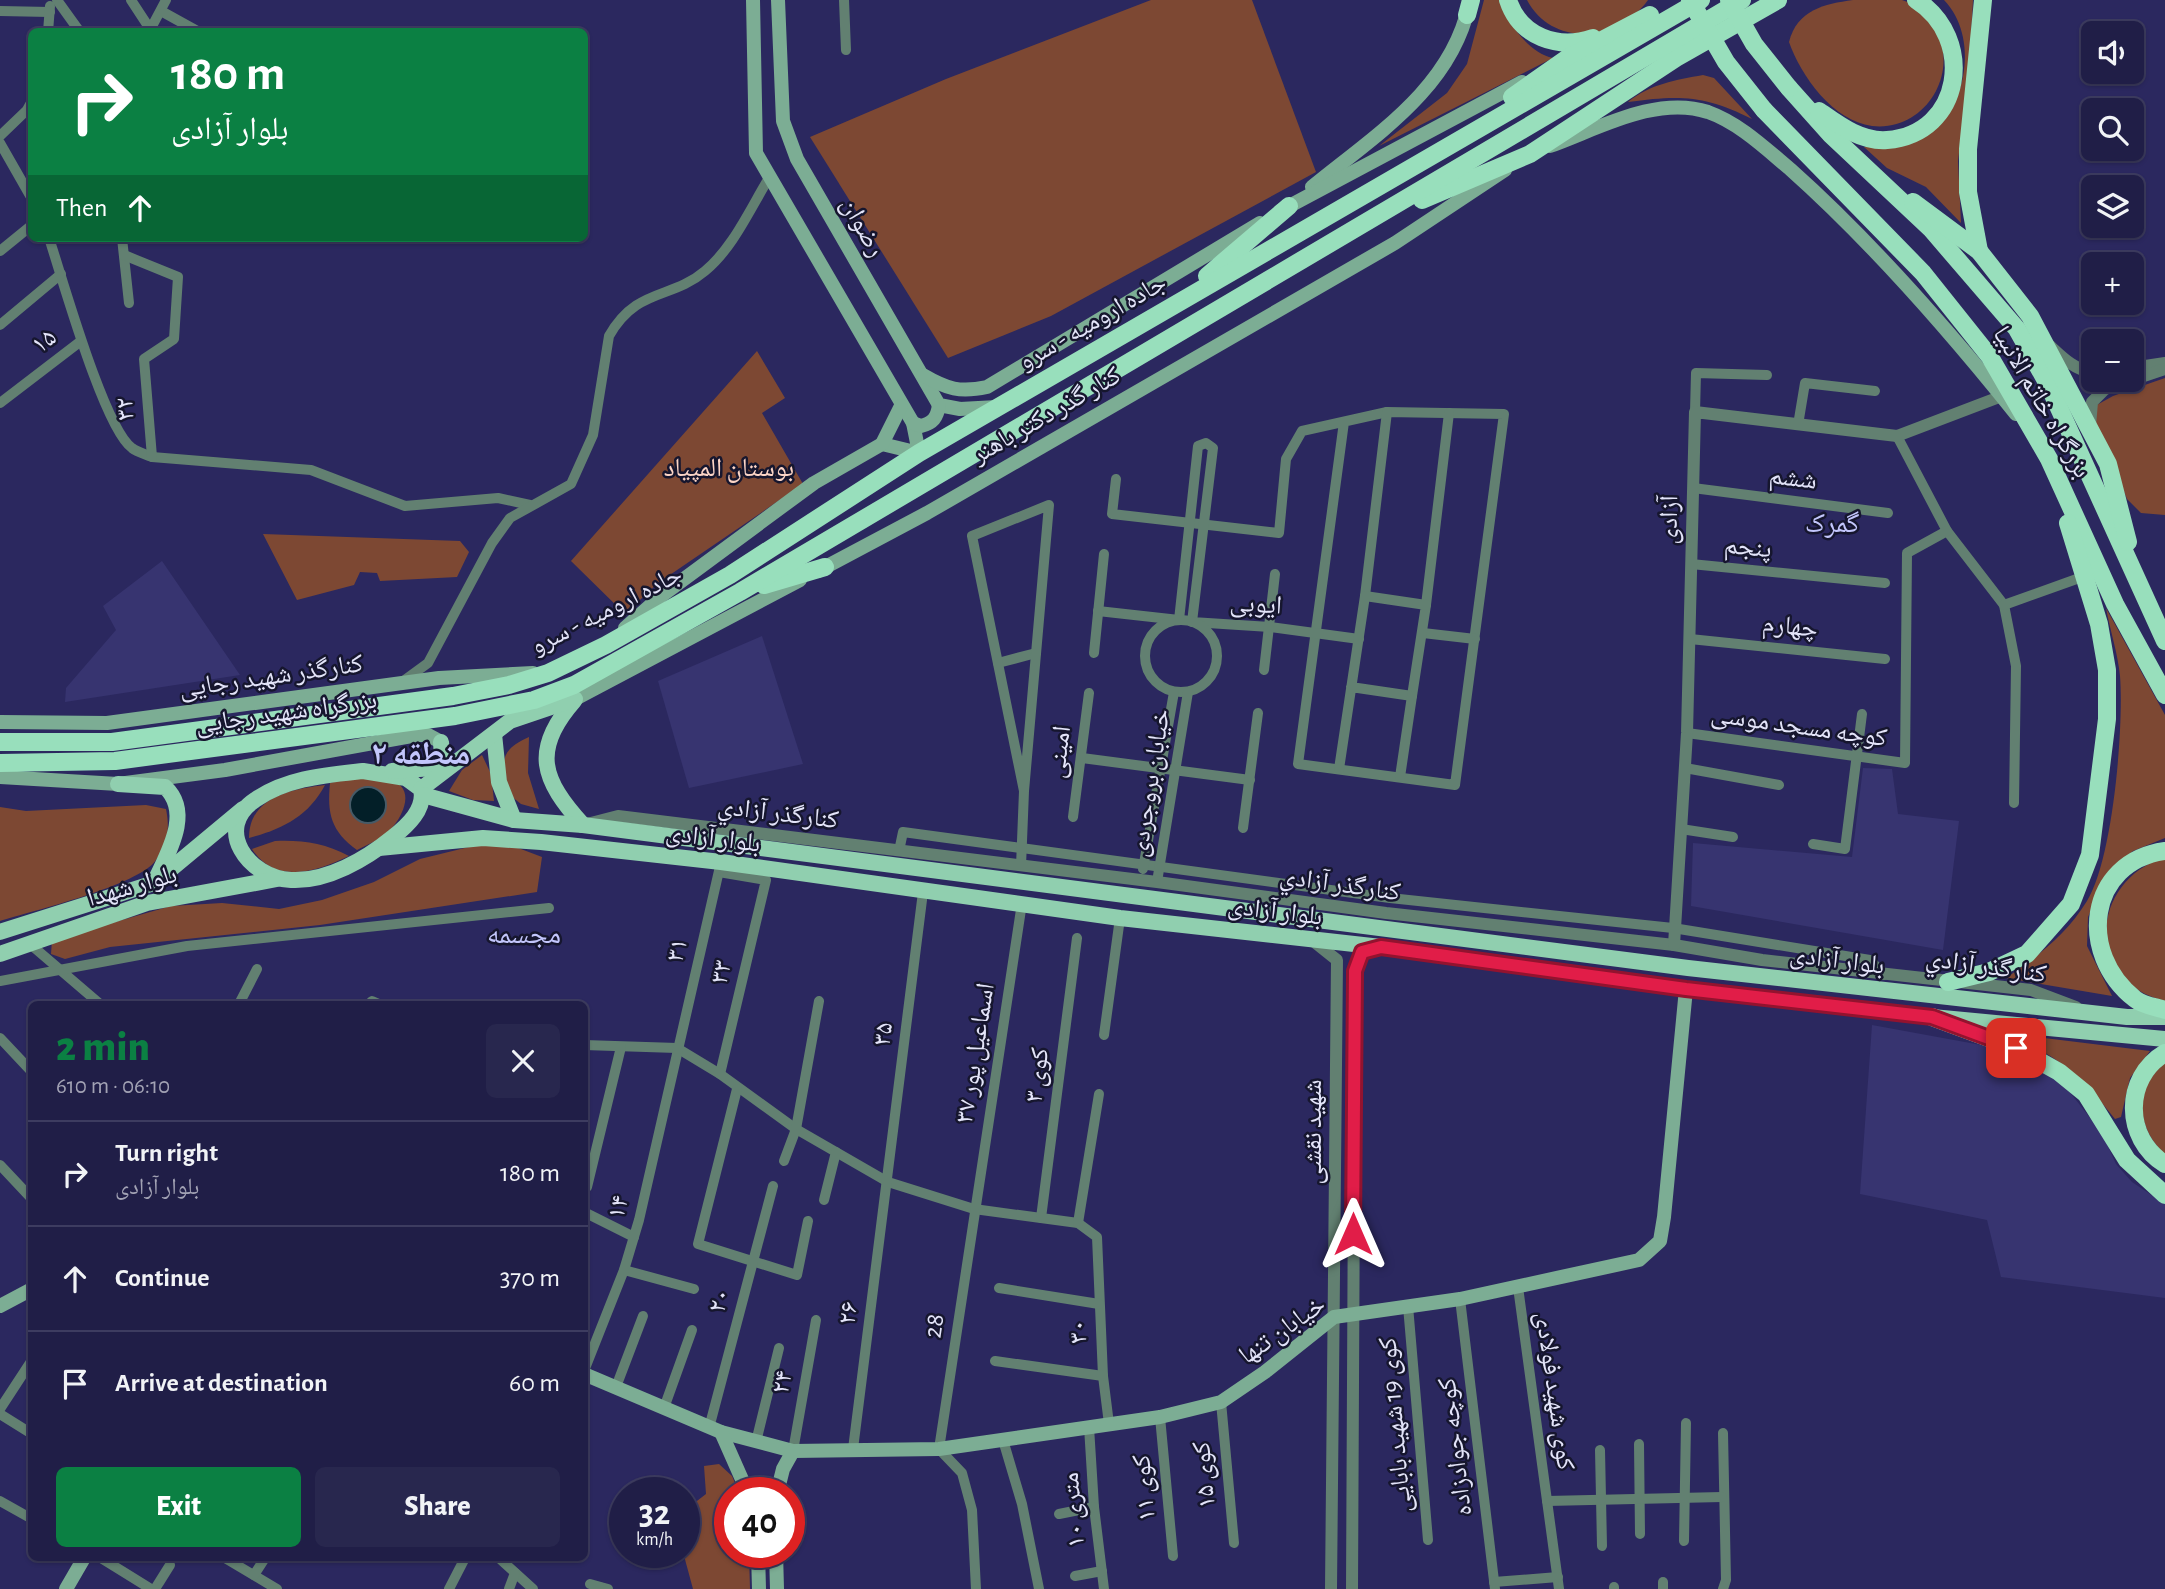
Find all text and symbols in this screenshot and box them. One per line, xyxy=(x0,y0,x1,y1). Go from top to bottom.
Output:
map controls xyxy=(2081,21,2144,392)
button: sound xyxy=(2081,21,2144,84)
text: 180 m xyxy=(171,50,285,99)
icon: right xyxy=(56,56,147,147)
button: search xyxy=(2081,98,2144,161)
text: بلوار آزادی xyxy=(171,113,288,145)
button: layers xyxy=(2081,175,2144,238)
icon: ahead xyxy=(121,189,159,227)
street label: رضوان xyxy=(834,193,890,262)
text: Then xyxy=(56,195,107,221)
button: + xyxy=(2081,252,2144,315)
street label: جاده ارومیه - سرو xyxy=(1013,269,1171,376)
street label: بزرگراه خاتم الانبیا xyxy=(1986,322,2096,484)
street label: ۱۵ xyxy=(27,324,61,358)
button: − xyxy=(2081,329,2144,392)
street label: کنار گذر دکتر باهنر xyxy=(966,362,1126,469)
street label: ۳۲ xyxy=(111,396,139,422)
park label: بوستان المپیاد xyxy=(664,455,794,483)
street label: ششم xyxy=(1767,462,1818,497)
street label: آزادی xyxy=(1655,494,1684,545)
district label: گمرک xyxy=(1805,510,1860,538)
street label: پنجم xyxy=(1723,532,1773,565)
street label: جاده ارومیه - سرو xyxy=(526,561,687,660)
street label: ایوبی xyxy=(1229,589,1283,621)
street label: چهارم xyxy=(1760,610,1819,646)
street label: کنارگذر شهید رجایی xyxy=(177,650,365,704)
street label: بزرگراه شهید رجایی xyxy=(194,686,379,740)
street label: کوچه مسجد موسی xyxy=(1709,701,1889,753)
street label: خیابان بروجردی xyxy=(1125,707,1177,859)
street label: امینی xyxy=(1043,724,1077,780)
district label: منطقه ۲ xyxy=(372,738,470,771)
street label: کنارگذر آزادي xyxy=(715,792,840,840)
street label: بلوار آزادی xyxy=(664,819,762,859)
street label: بلوار شهدا xyxy=(84,861,180,912)
street label: کنارگذر آزادي xyxy=(1277,862,1402,912)
street label: بلوار آزادی xyxy=(1226,892,1324,932)
district label: مجسمه xyxy=(487,921,561,949)
street label: ۳۱ xyxy=(662,936,692,964)
street label: بلوار آزادی xyxy=(1788,941,1886,981)
street label: کنارگذر آزادي xyxy=(1923,944,2048,994)
street label: ۳۳ xyxy=(706,958,736,986)
street label: اسماعیل پور ۳۷ xyxy=(951,981,1001,1125)
pin xyxy=(1986,1018,2046,1078)
street label: ۳۵ xyxy=(869,1021,897,1047)
button: close xyxy=(486,1024,560,1098)
text: 2 min xyxy=(56,1026,150,1068)
icon: arrive xyxy=(1997,1029,2035,1067)
street label: کوی ۳ xyxy=(1021,1046,1055,1104)
text: 610 m · 06:10 xyxy=(56,1075,170,1098)
street label: شهید نقشی xyxy=(1300,1079,1328,1185)
text: Turn right xyxy=(115,1140,218,1166)
icon: right xyxy=(56,1155,94,1193)
text: 180 m xyxy=(500,1160,560,1186)
text: بلوار آزادی xyxy=(115,1176,199,1199)
street label: ۱۴ xyxy=(603,1193,633,1221)
position arrow xyxy=(1316,1197,1390,1271)
icon: ahead xyxy=(56,1260,94,1298)
text: Continue xyxy=(115,1265,210,1291)
text: 370 m xyxy=(500,1265,560,1291)
street label: ۲۰ xyxy=(703,1286,735,1316)
street label: خیابان تنها xyxy=(1234,1291,1331,1371)
street label: ۲۶ xyxy=(834,1300,862,1326)
street label: کوی شهید فولادی xyxy=(1529,1310,1579,1472)
street label: 28 xyxy=(919,1312,949,1340)
street label: ۳۰ xyxy=(1064,1320,1092,1344)
street label: کوی 19 شهید بابایی xyxy=(1374,1336,1418,1514)
icon: arrive xyxy=(56,1365,94,1403)
street label: ۲۴ xyxy=(767,1368,797,1396)
text: Arrive at destination xyxy=(115,1370,328,1396)
text: 60 m xyxy=(509,1370,560,1396)
street label: کوچه جوادزاده xyxy=(1434,1376,1478,1517)
street label: کوی ۱۵ xyxy=(1188,1440,1222,1509)
street label: کوی ۱۱ xyxy=(1128,1453,1162,1522)
button: Exit xyxy=(56,1467,301,1547)
button: Share xyxy=(315,1467,560,1547)
street label: ۱۰ متری xyxy=(1057,1471,1091,1549)
speed limit sign: 40 xyxy=(714,1477,805,1568)
text: 32 xyxy=(639,1496,670,1531)
text: km/h xyxy=(636,1531,673,1549)

